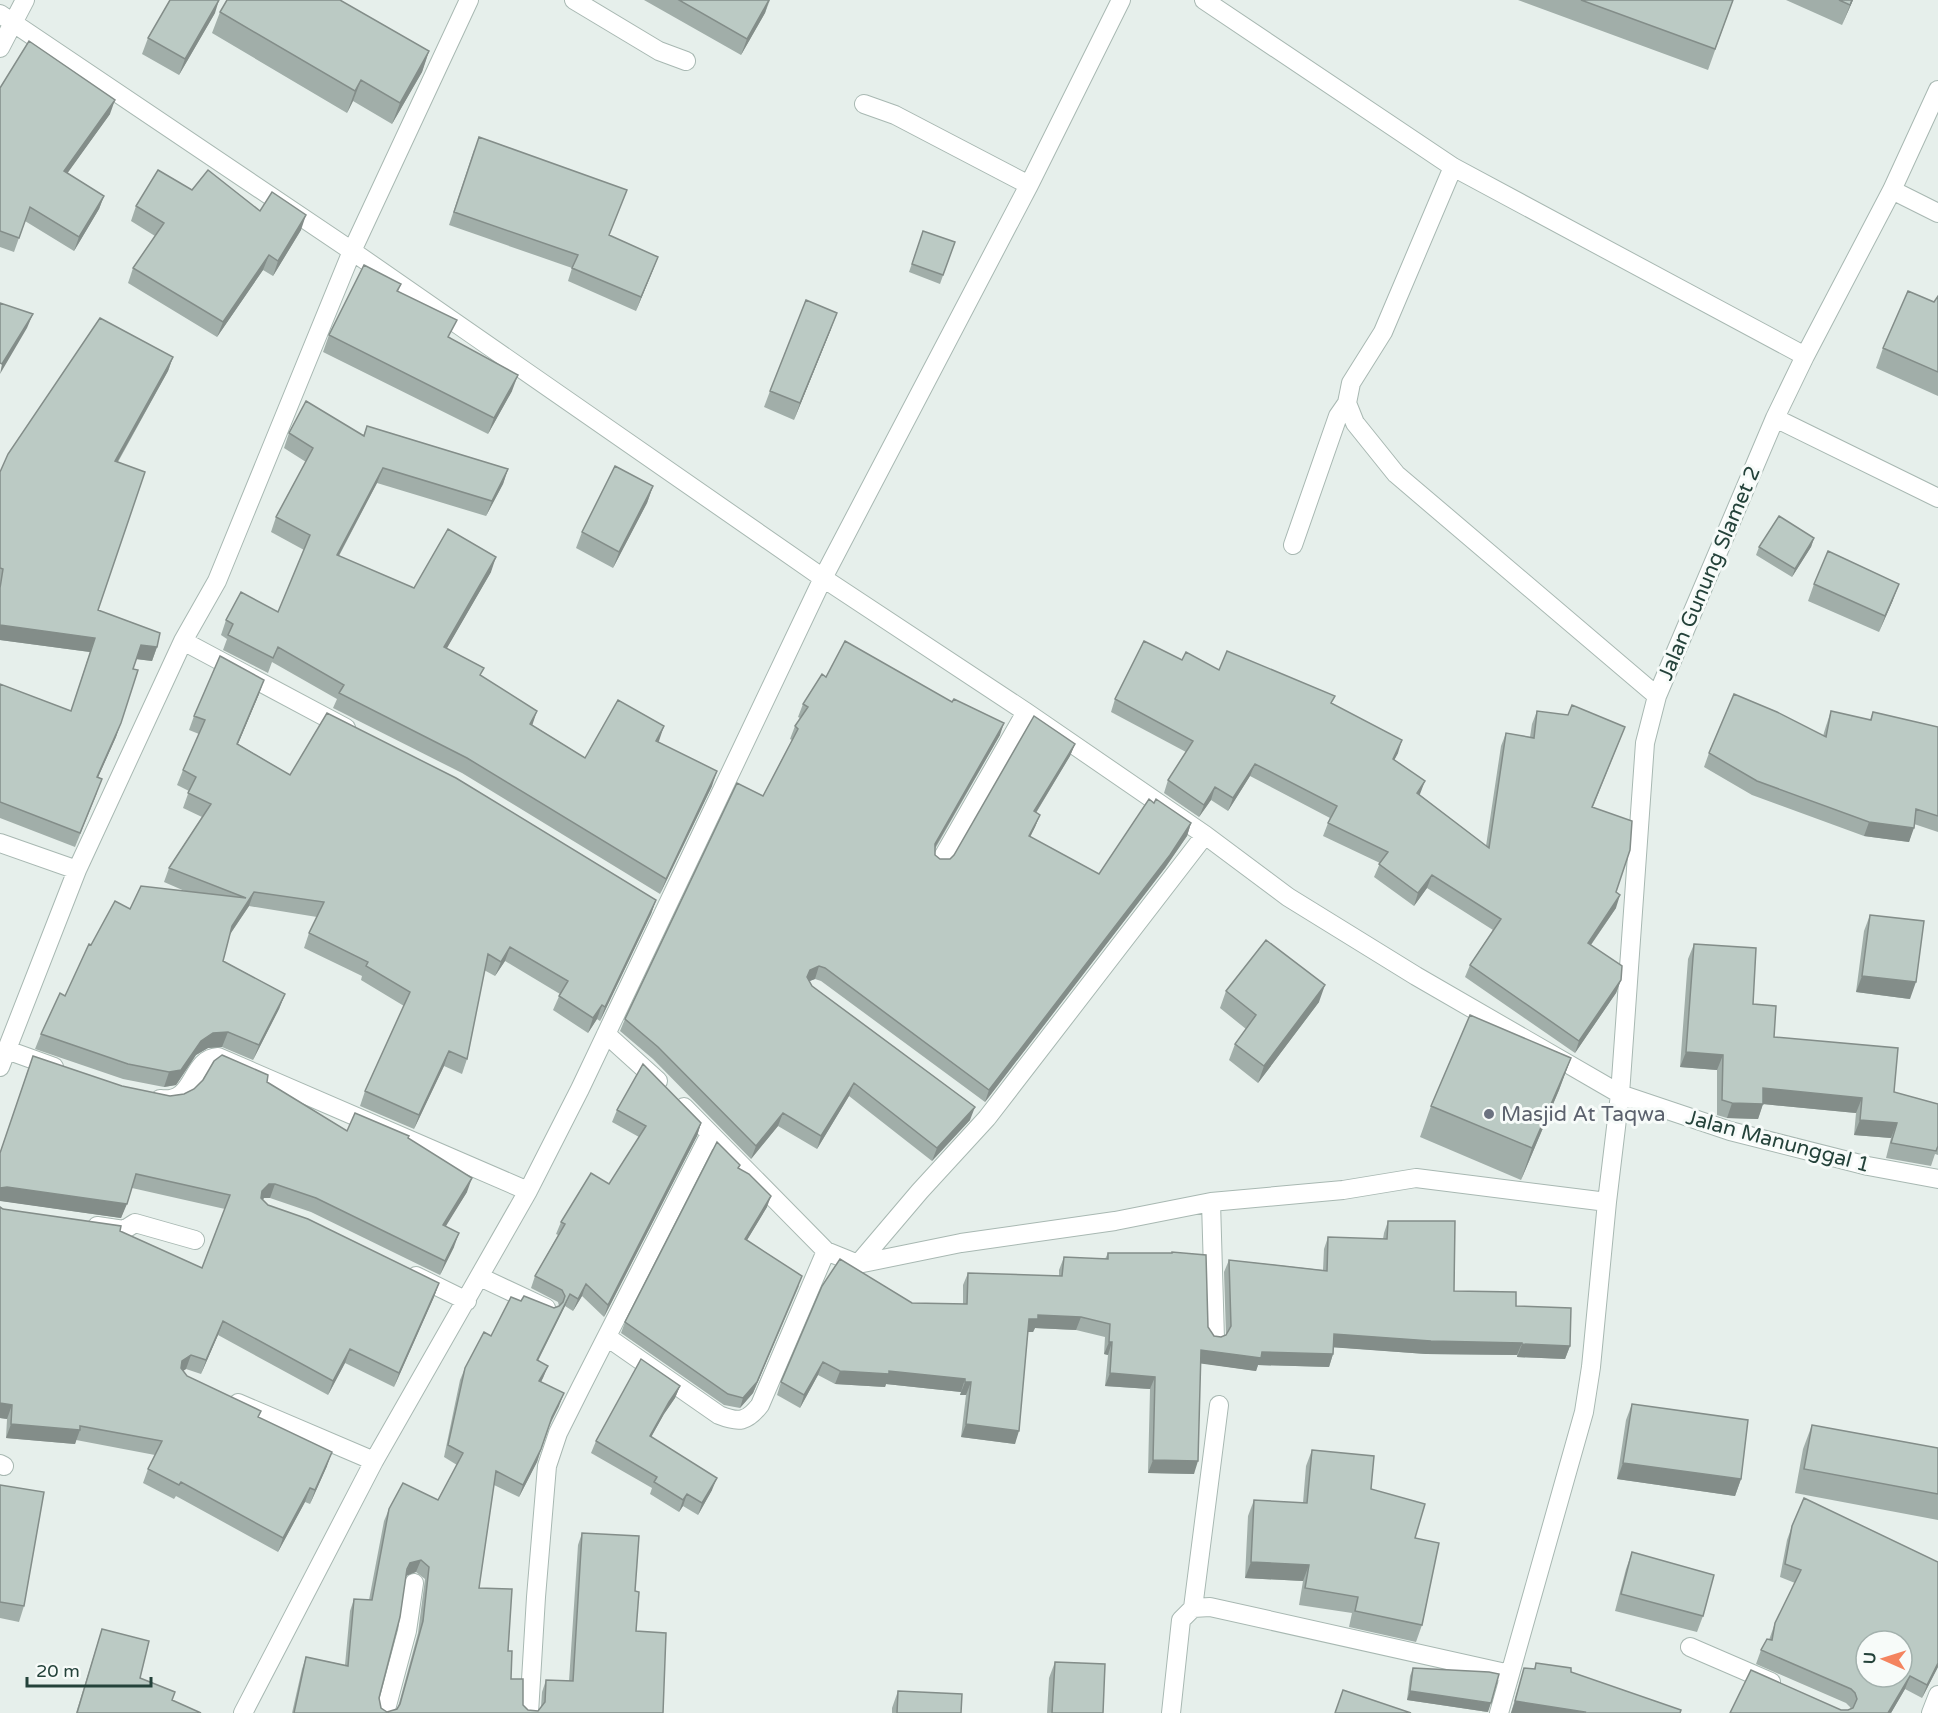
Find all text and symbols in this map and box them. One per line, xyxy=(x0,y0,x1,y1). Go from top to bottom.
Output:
street label: Jalan Gunung Slamet 2 xyxy=(1653,462,1766,684)
place label: Masjid At Taqwa xyxy=(1501,1102,1666,1127)
street label: Jalan Manunggal 1 xyxy=(1683,1105,1873,1178)
marker: Masjid At Taqwa xyxy=(1482,1107,1496,1121)
north arrow xyxy=(1854,1629,1914,1689)
scale bar xyxy=(27,1650,152,1688)
text: U xyxy=(1860,1652,1880,1665)
text: 20 m xyxy=(36,1660,80,1682)

